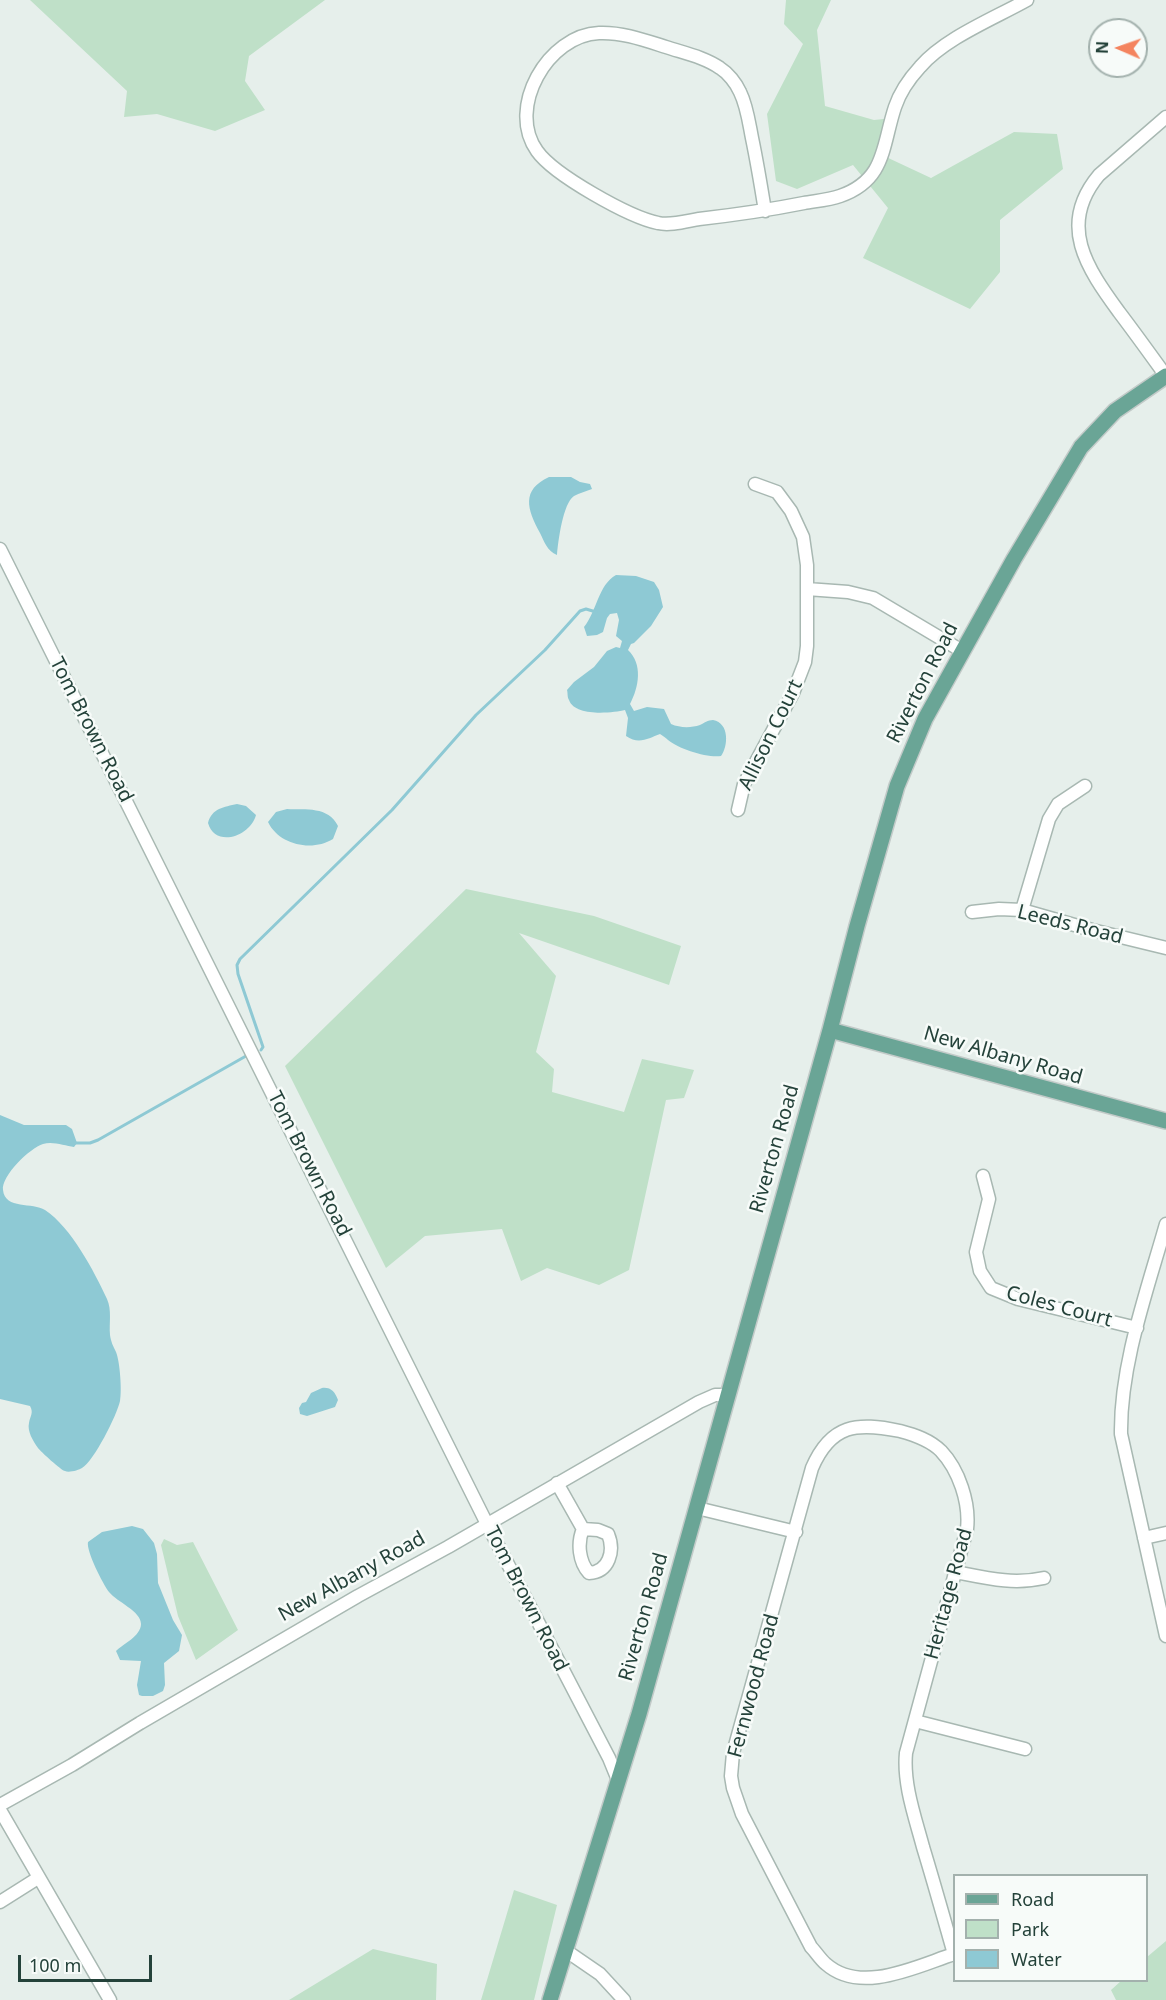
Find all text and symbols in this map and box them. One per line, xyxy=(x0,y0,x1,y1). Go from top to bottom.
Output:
north arrow xyxy=(1088,18,1148,78)
text: N xyxy=(1091,41,1113,54)
street label: Riverton Road xyxy=(882,619,964,747)
street label: Tom Brown Road xyxy=(44,653,138,807)
street label: Allison Court xyxy=(734,676,808,794)
street label: Leeds Road xyxy=(1015,900,1125,950)
street label: New Albany Road xyxy=(921,1022,1085,1090)
street label: Riverton Road xyxy=(745,1082,805,1216)
street label: Tom Brown Road xyxy=(262,1087,356,1241)
street label: Coles Court xyxy=(1003,1281,1115,1333)
street label: Tom Brown Road xyxy=(479,1522,573,1676)
street label: Heritage Road xyxy=(920,1526,978,1662)
street label: New Albany Road xyxy=(274,1527,430,1627)
street label: Riverton Road xyxy=(614,1550,674,1684)
street label: Fernwood Road xyxy=(723,1612,785,1760)
legend xyxy=(953,1874,1148,1982)
text: Road xyxy=(1011,1887,1054,1911)
text: Park xyxy=(1011,1917,1049,1941)
scale bar xyxy=(21,1943,154,1981)
text: Water xyxy=(1011,1947,1062,1971)
text: 100 m xyxy=(29,1953,81,1977)

